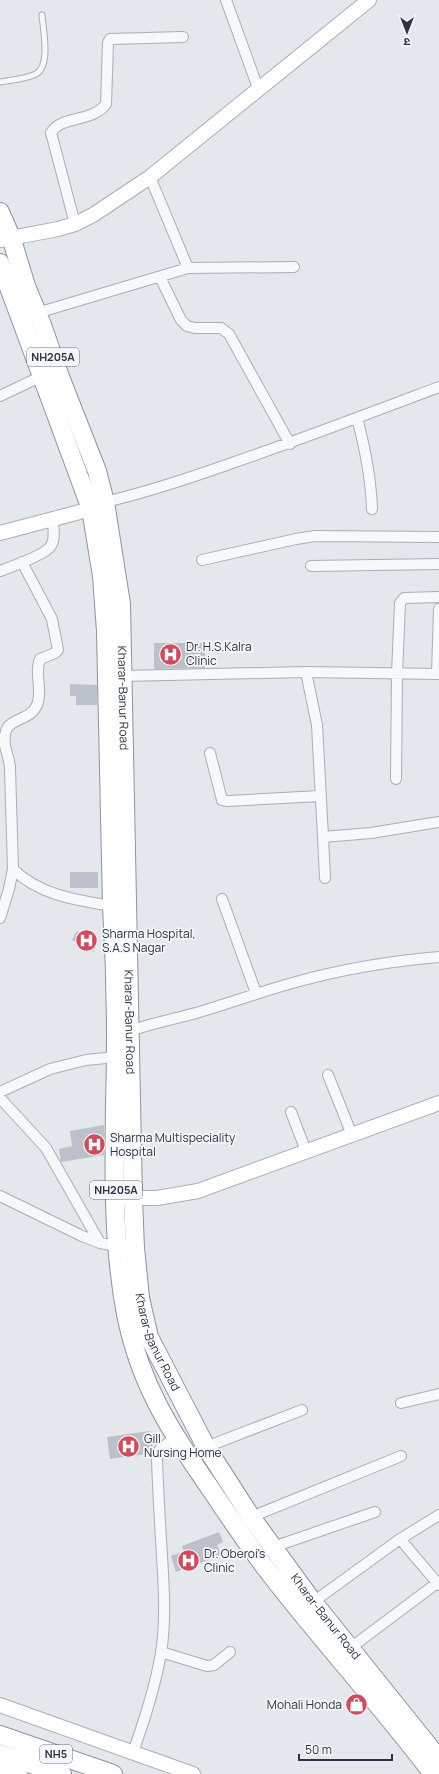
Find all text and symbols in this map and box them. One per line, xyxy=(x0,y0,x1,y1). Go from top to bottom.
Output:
north arrow xyxy=(387,12,427,52)
text: उ xyxy=(403,35,410,50)
road number: NH205A xyxy=(27,348,79,366)
place label: Dr. H.S.Kalra Clinic xyxy=(186,638,252,669)
hospital icon: Dr. H.S.Kalra Clinic xyxy=(158,641,184,667)
street label: Kharar-Banur Road xyxy=(114,645,133,750)
place label: Sharma Hospital, S.A.S Nagar xyxy=(102,925,196,956)
hospital icon: Sharma Hospital, S.A.S Nagar xyxy=(73,928,99,954)
street label: Kharar-Banur Road xyxy=(120,969,139,1074)
place label: Sharma Multispeciality Hospital xyxy=(110,1129,236,1160)
hospital icon: Sharma Multispeciality Hospital xyxy=(82,1132,108,1158)
road number: NH205A xyxy=(90,1181,142,1199)
street label: Kharar-Banur Road xyxy=(132,1292,185,1394)
place label: Gill Nursing Home xyxy=(144,1430,222,1461)
hospital icon: Gill Nursing Home xyxy=(115,1433,141,1459)
place label: Dr. Oberoi's Clinic xyxy=(204,1545,265,1576)
hospital icon: Dr. Oberoi's Clinic xyxy=(176,1548,202,1574)
street label: Kharar-Banur Road xyxy=(287,1570,365,1663)
shop icon: Mohali Honda xyxy=(344,1692,370,1718)
place label: Mohali Honda xyxy=(267,1696,342,1713)
scale bar xyxy=(299,1736,392,1762)
text: 50 m xyxy=(305,1741,332,1758)
road number: NH5 xyxy=(40,1745,72,1763)

